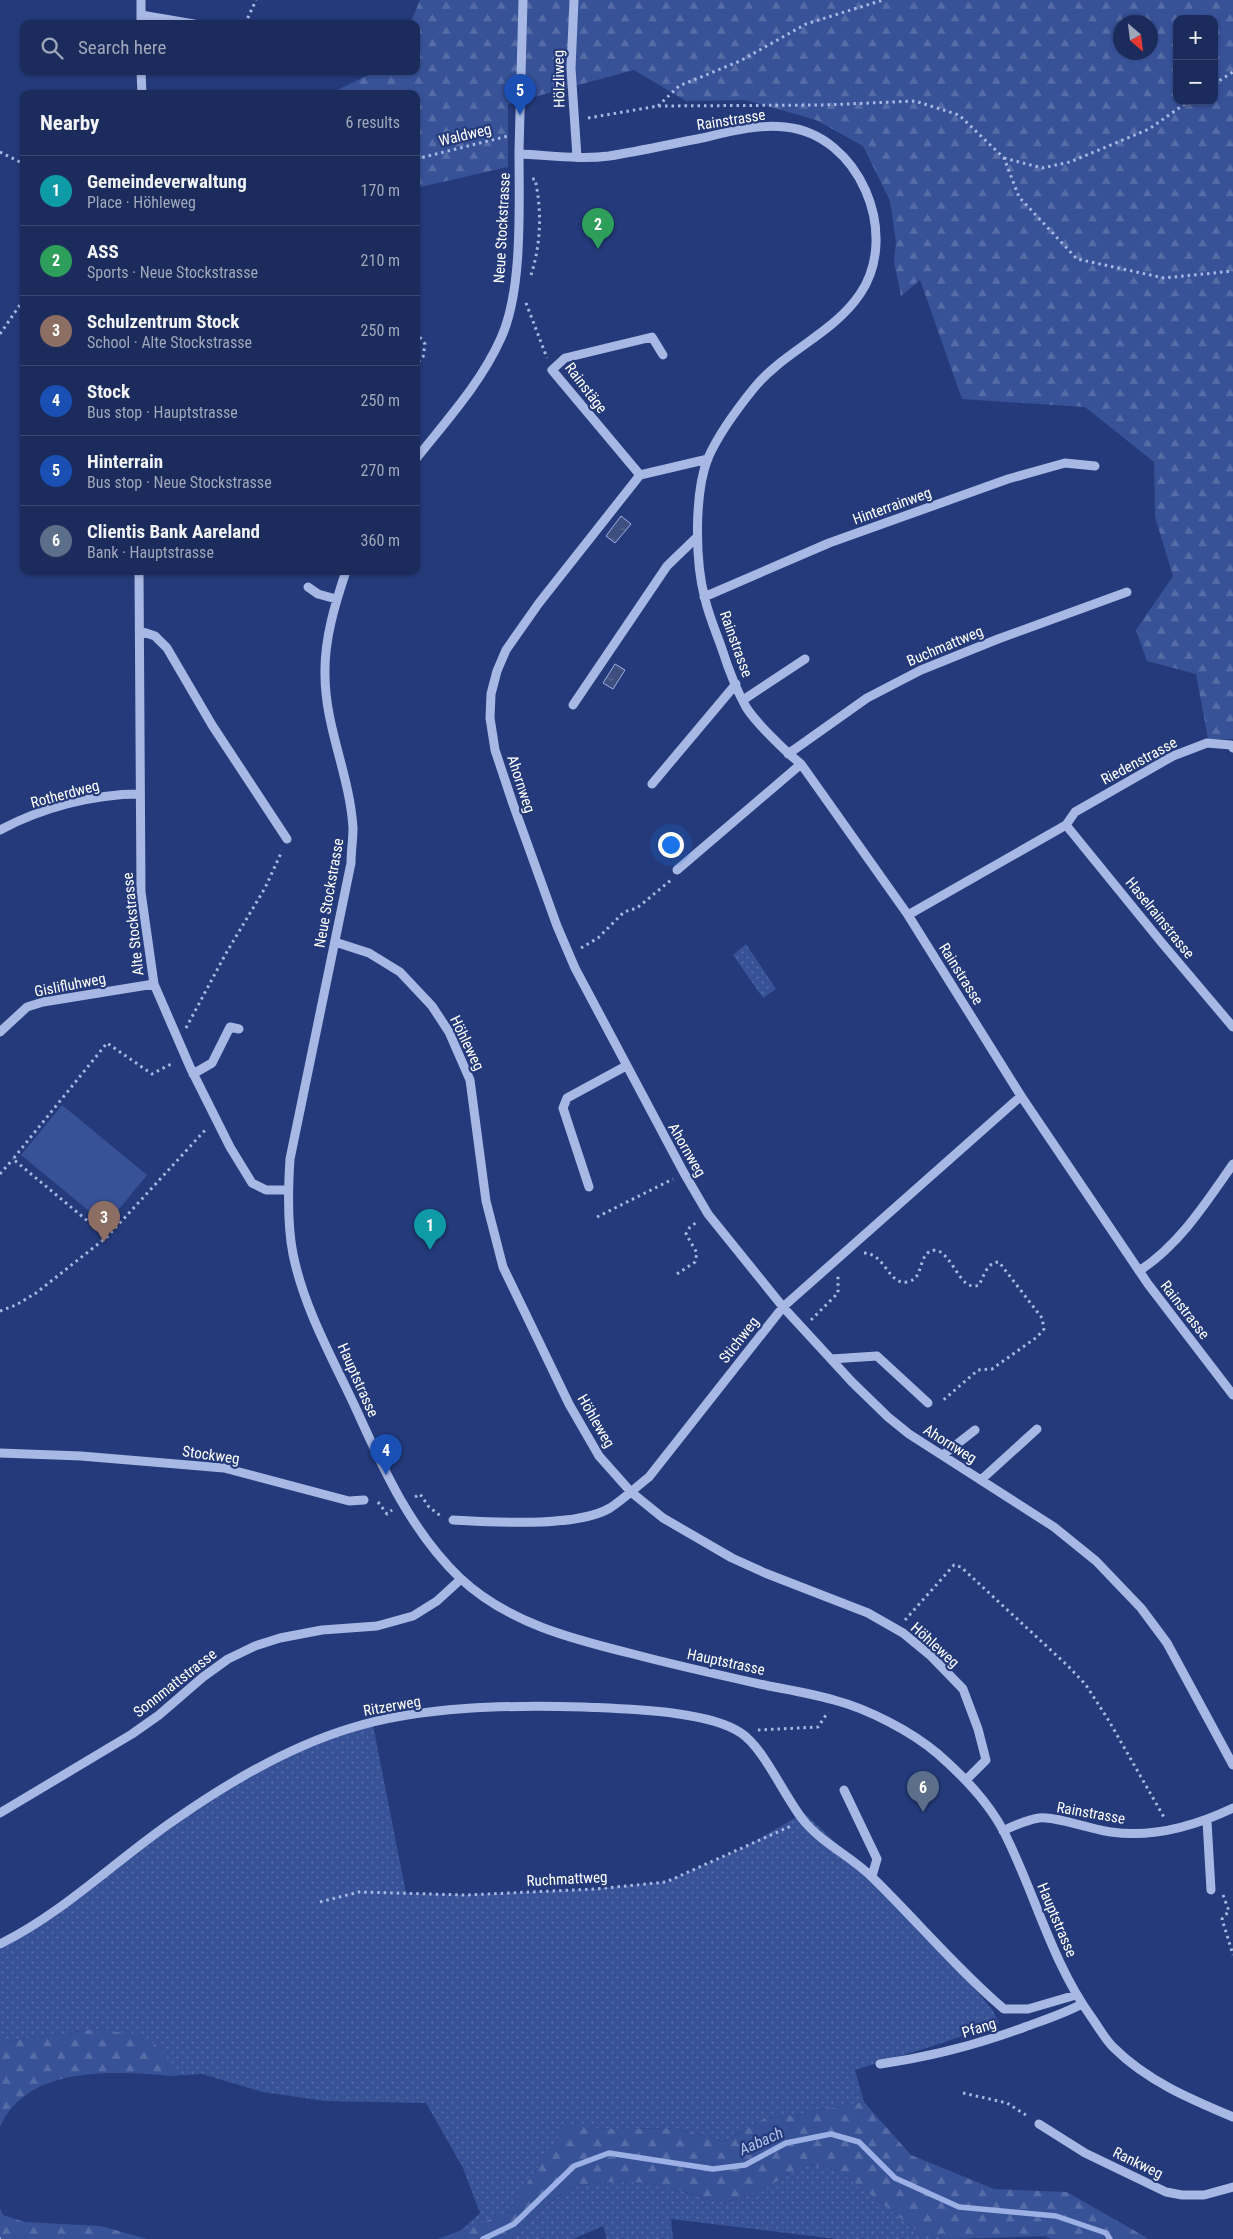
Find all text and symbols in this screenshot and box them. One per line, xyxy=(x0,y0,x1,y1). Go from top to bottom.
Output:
north arrow xyxy=(1113,15,1158,60)
map controls xyxy=(1173,15,1218,105)
button: + xyxy=(1173,15,1218,60)
search box xyxy=(20,20,420,75)
icon: search xyxy=(38,34,66,62)
text: Search here xyxy=(78,36,166,59)
street label: Hölzliweg xyxy=(549,50,569,108)
button: − xyxy=(1173,60,1218,105)
pin: 5 xyxy=(504,74,536,115)
street label: Rainstrasse xyxy=(695,106,767,134)
text: Nearby xyxy=(40,111,99,135)
text: 6 results xyxy=(345,113,400,132)
street label: Waldweg xyxy=(437,120,493,150)
text: Gemeindeverwaltung xyxy=(87,170,247,193)
street label: Neue Stockstrasse xyxy=(490,172,514,284)
text: 1 xyxy=(52,181,60,200)
text: 170 m xyxy=(361,181,400,200)
text: Place · Höhleweg xyxy=(87,193,196,212)
pin: 2 xyxy=(582,208,614,249)
text: ASS xyxy=(87,240,119,263)
text: 2 xyxy=(52,251,60,270)
text: 210 m xyxy=(361,251,400,270)
text: Sports · Neue Stockstrasse xyxy=(87,263,258,282)
text: Schulzentrum Stock xyxy=(87,310,239,333)
text: 3 xyxy=(52,321,60,340)
text: 250 m xyxy=(361,321,400,340)
text: School · Alte Stockstrasse xyxy=(87,333,252,352)
street label: Rainstäge xyxy=(561,359,611,417)
text: Stock xyxy=(87,380,130,403)
text: 4 xyxy=(52,391,60,410)
text: 250 m xyxy=(361,391,400,410)
text: Bus stop · Hauptstrasse xyxy=(87,403,238,422)
text: Hinterrain xyxy=(87,450,163,473)
text: 5 xyxy=(52,461,60,480)
text: 270 m xyxy=(361,461,400,480)
text: Bus stop · Neue Stockstrasse xyxy=(87,473,272,492)
street label: Hinterrainweg xyxy=(850,483,934,529)
text: Clientis Bank Aareland xyxy=(87,520,260,543)
text: 6 xyxy=(52,531,60,550)
text: 360 m xyxy=(361,531,400,550)
text: Bank · Hauptstrasse xyxy=(87,543,214,562)
street label: Rainstrasse xyxy=(716,608,756,680)
street label: Buchmattweg xyxy=(904,622,986,670)
street label: Riedenstrasse xyxy=(1098,733,1180,789)
street label: Ahornweg xyxy=(503,753,539,815)
street label: Rotherdweg xyxy=(29,776,101,812)
your location xyxy=(658,832,684,858)
street label: Neue Stockstrasse xyxy=(311,837,347,949)
street label: Alte Stockstrasse xyxy=(119,871,147,977)
street label: Haselrainstrasse xyxy=(1122,874,1198,962)
street label: Rainstrasse xyxy=(935,940,987,1008)
street label: Gislifluhweg xyxy=(33,969,107,1001)
street label: Höhleweg xyxy=(446,1013,488,1073)
street label: Ahornweg xyxy=(664,1120,710,1180)
pin: 3 xyxy=(88,1201,120,1242)
pin: 1 xyxy=(414,1209,446,1250)
street label: Rainstrasse xyxy=(1157,1277,1213,1343)
street label: Stichweg xyxy=(715,1313,763,1367)
street label: Hauptstrasse xyxy=(334,1340,382,1420)
street label: Höhleweg xyxy=(574,1391,618,1451)
street label: Ahornweg xyxy=(920,1421,980,1467)
pin: 4 xyxy=(370,1434,402,1475)
street label: Stockweg xyxy=(181,1442,241,1468)
street label: Höhleweg xyxy=(907,1619,963,1671)
street label: Sonnmattstrasse xyxy=(130,1645,220,1721)
street label: Hauptstrasse xyxy=(685,1645,767,1679)
street label: Ritzerweg xyxy=(362,1692,422,1720)
pin: 6 xyxy=(907,1771,939,1812)
street label: Rainstrasse xyxy=(1055,1798,1127,1828)
street label: Ruchmattweg xyxy=(526,1868,608,1890)
street label: Hauptstrasse xyxy=(1033,1880,1081,1960)
street label: Pfang xyxy=(960,2014,998,2042)
water label: Aabach xyxy=(735,2123,786,2159)
street label: Rankweg xyxy=(1110,2143,1166,2183)

